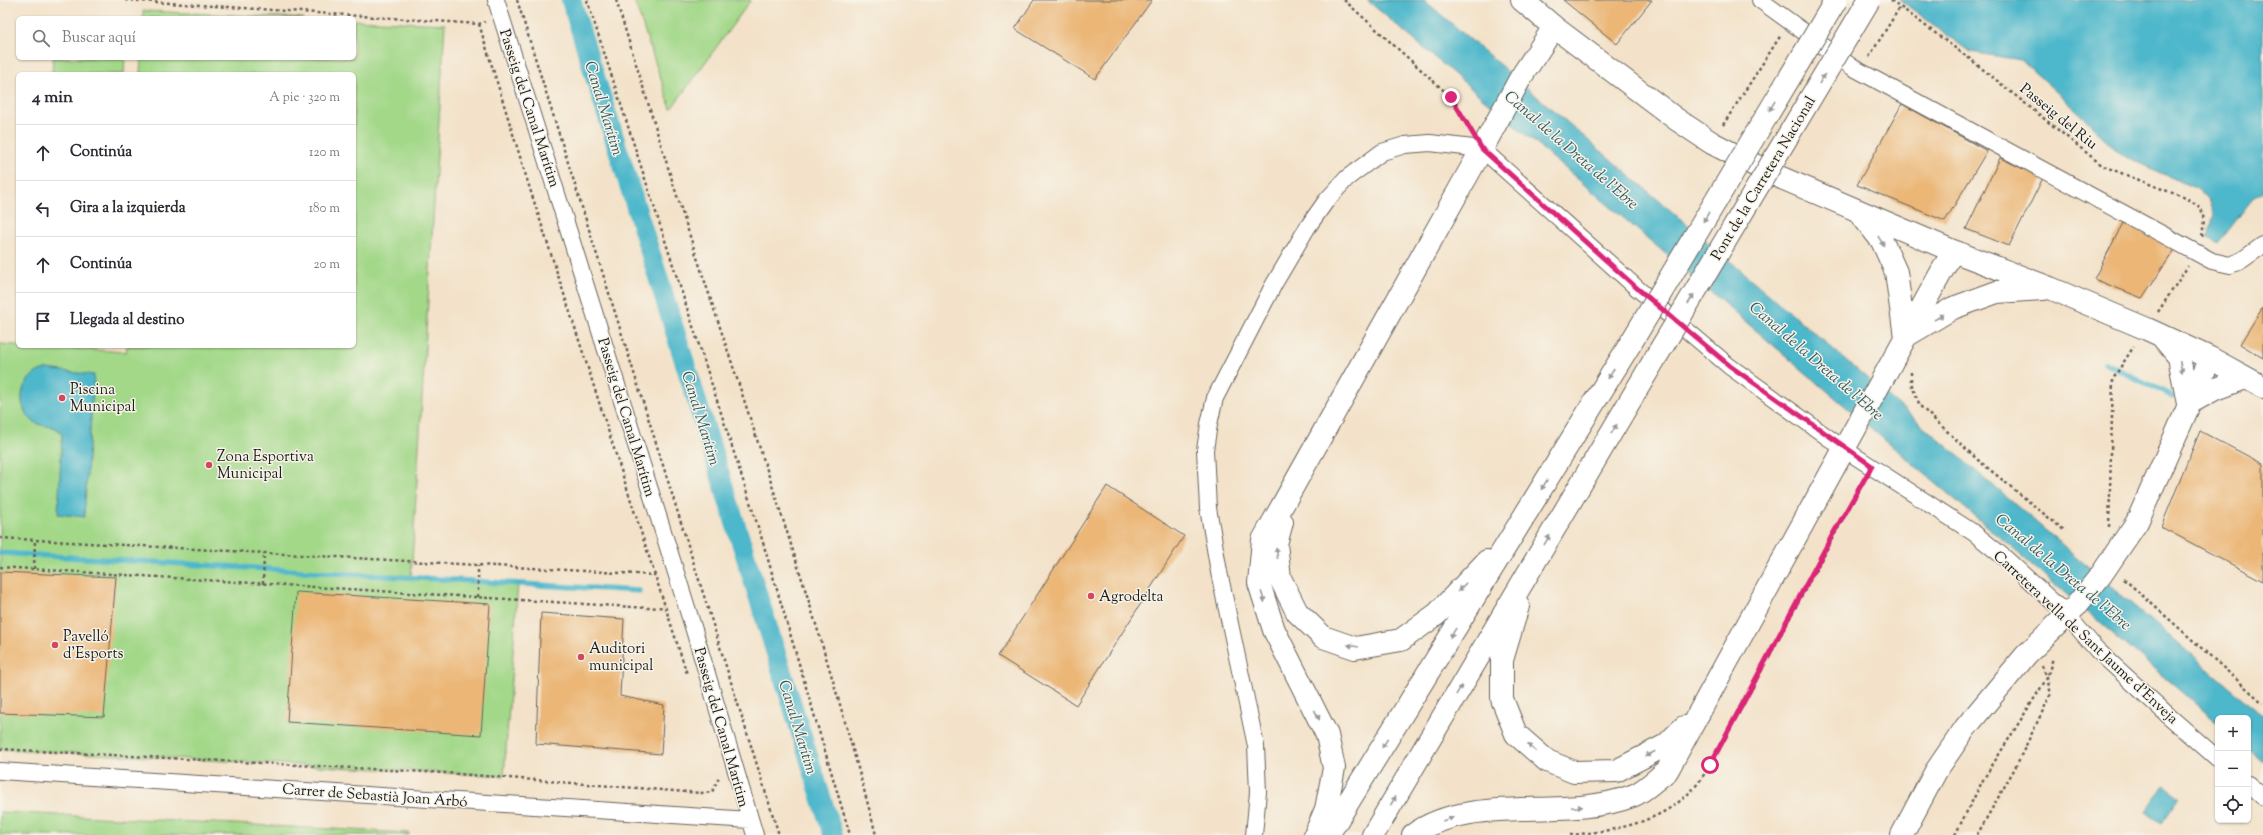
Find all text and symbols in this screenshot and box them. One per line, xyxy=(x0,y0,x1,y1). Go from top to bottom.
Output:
search box xyxy=(16,16,356,60)
icon: search xyxy=(30,27,52,49)
street label: Passeig del Canal Marítim xyxy=(493,27,564,191)
text: Buscar aquí xyxy=(62,28,136,49)
water label: Canal Marítim xyxy=(577,59,628,159)
one-way arrow xyxy=(1818,73,1825,85)
street label: Passeig del Riu xyxy=(2015,79,2102,155)
text: 4 min xyxy=(32,86,73,110)
water label: Canal de la Dreta de l'Ebre xyxy=(1498,86,1642,216)
route end xyxy=(1442,88,1460,106)
text: A pie · 320 m xyxy=(269,89,340,107)
street label: Pont de la Carretera Nacional xyxy=(1707,93,1822,265)
one-way arrow xyxy=(1769,100,1776,112)
icon: ahead xyxy=(32,142,54,164)
text: Continúa xyxy=(70,142,132,163)
text: 120 m xyxy=(309,144,340,162)
icon: left xyxy=(32,198,54,220)
text: Gira a la izquierda xyxy=(70,198,186,219)
text: 180 m xyxy=(309,200,340,218)
one-way arrow xyxy=(1702,211,1709,223)
one-way arrow xyxy=(1878,235,1885,247)
icon: ahead xyxy=(32,254,54,276)
text: Continúa xyxy=(70,254,132,275)
text: 20 m xyxy=(314,256,340,274)
one-way arrow xyxy=(1687,293,1694,305)
water label: Canal de la Dreta de l'Ebre xyxy=(1743,297,1887,427)
icon: arrive xyxy=(32,310,54,332)
text: Llegada al destino xyxy=(70,310,185,331)
one-way arrow xyxy=(1933,313,1945,320)
street label: Passeig del Canal Marítim xyxy=(591,335,660,500)
one-way arrow xyxy=(2179,360,2185,373)
one-way arrow xyxy=(1608,368,1615,380)
water label: Canal Marítim xyxy=(674,369,725,469)
place label: Piscina Municipal xyxy=(70,380,136,418)
marker: Piscina Municipal xyxy=(57,393,67,403)
one-way arrow xyxy=(1610,423,1617,435)
place label: Zona Esportiva Municipal xyxy=(217,447,314,485)
marker: Zona Esportiva Municipal xyxy=(204,460,214,470)
one-way arrow xyxy=(1540,480,1548,490)
water label: Canal de la Dreta de l'Ebre xyxy=(1989,509,2135,637)
one-way arrow xyxy=(1544,535,1551,546)
street label: Carretera vella de Sant Jaume d'Enveja xyxy=(1988,546,2182,730)
one-way arrow xyxy=(1274,547,1281,560)
one-way arrow xyxy=(1457,582,1467,592)
place label: Agrodelta xyxy=(1099,587,1163,608)
marker: Agrodelta xyxy=(1086,591,1096,601)
one-way arrow xyxy=(1260,591,1266,603)
place label: Pavelló d'Esports xyxy=(63,627,124,665)
one-way arrow xyxy=(1450,627,1457,639)
place label: Auditori municipal xyxy=(589,639,653,677)
marker: Pavelló d'Esports xyxy=(50,640,60,650)
one-way arrow xyxy=(1347,643,1359,649)
street label: Passeig del Canal Marítim xyxy=(688,645,754,810)
marker: Auditori municipal xyxy=(576,652,586,662)
water label: Canal Marítim xyxy=(771,678,822,778)
one-way arrow xyxy=(1455,685,1463,695)
one-way arrow xyxy=(1314,709,1320,721)
map controls xyxy=(2215,715,2251,823)
button: + xyxy=(2215,715,2251,751)
one-way arrow xyxy=(1381,738,1389,748)
one-way arrow xyxy=(1526,743,1537,752)
one-way arrow xyxy=(1644,751,1656,757)
button: − xyxy=(2215,751,2251,787)
route start xyxy=(1701,756,1719,774)
street label: Carrer de Sebastià Joan Arbó xyxy=(282,780,468,813)
button: locate xyxy=(2215,787,2251,823)
one-way arrow xyxy=(1389,795,1396,807)
one-way arrow xyxy=(1571,804,1584,810)
one-way arrow xyxy=(1443,816,1455,822)

